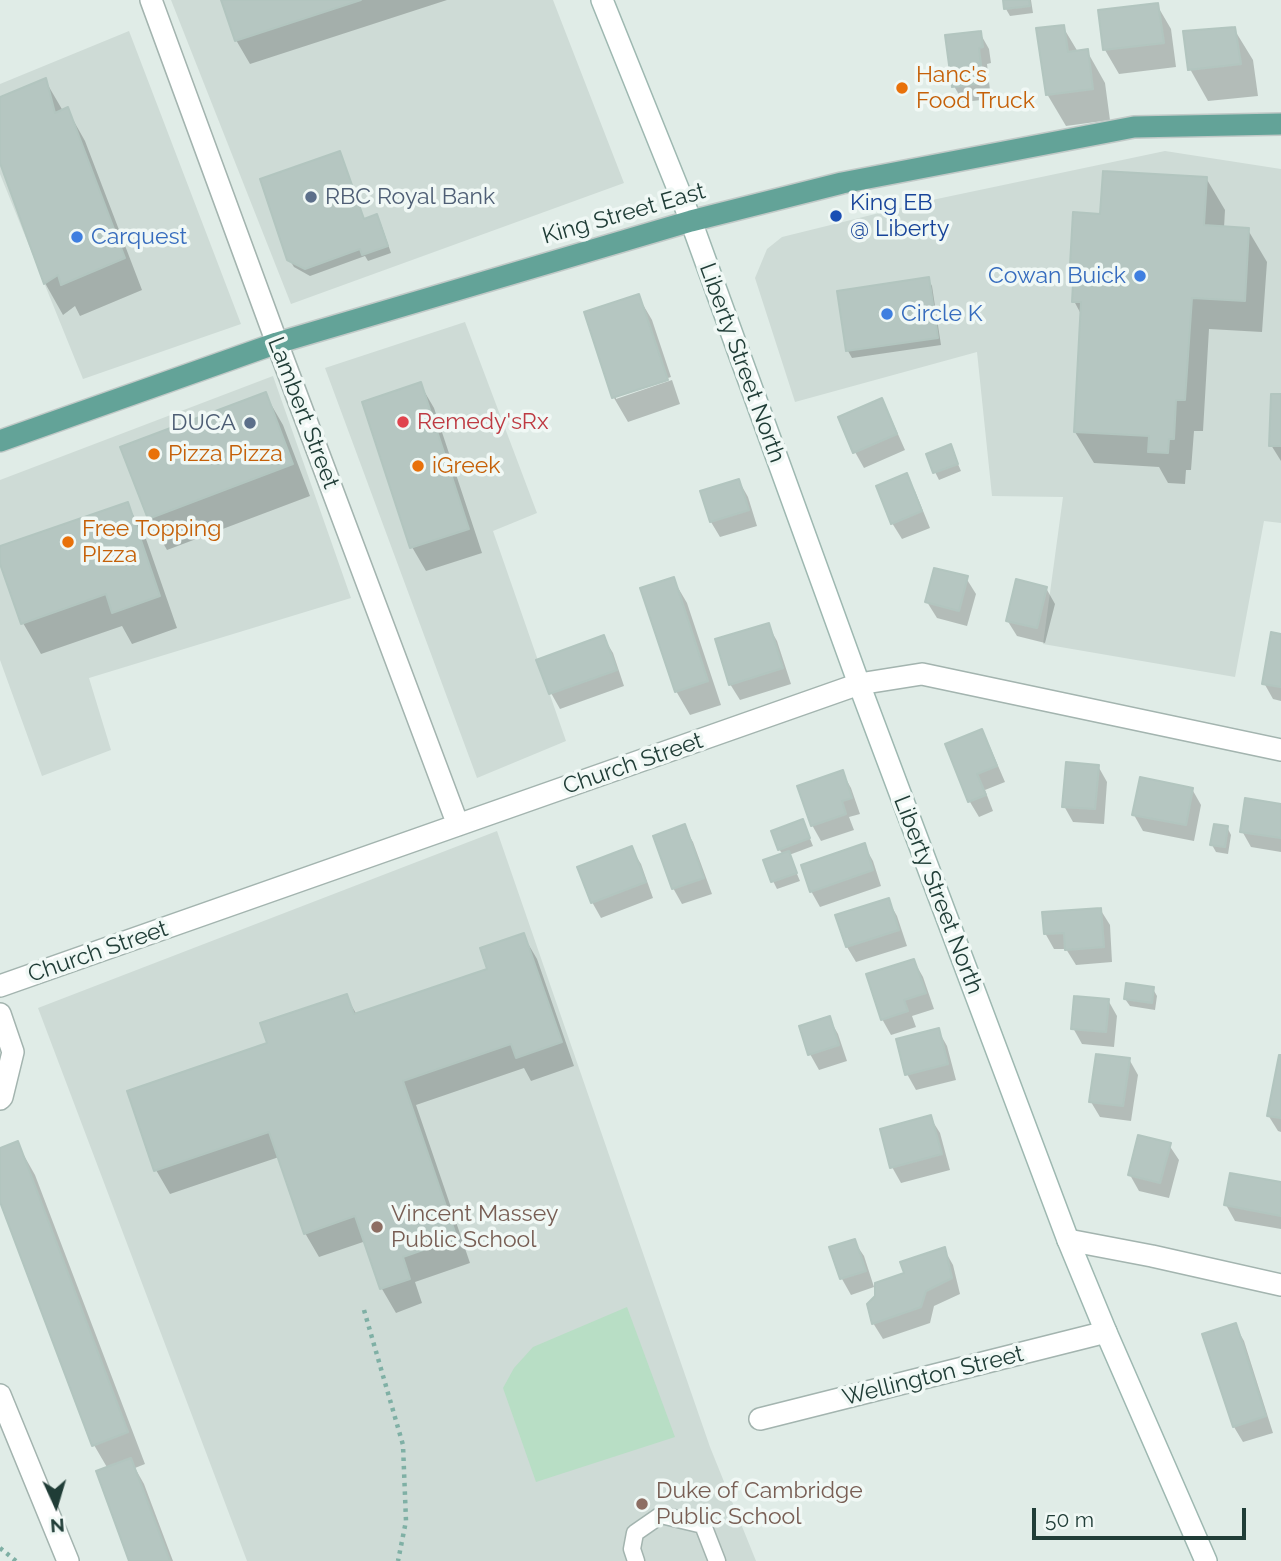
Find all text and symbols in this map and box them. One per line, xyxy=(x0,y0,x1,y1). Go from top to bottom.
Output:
place label: Hanc's Food Truck xyxy=(916,61,1035,115)
marker: Hanc's Food Truck xyxy=(894,80,910,96)
street label: King Street East xyxy=(539,178,709,250)
place label: RBC Royal Bank xyxy=(325,183,495,211)
marker: RBC Royal Bank xyxy=(303,189,319,205)
place label: King EB @ Liberty xyxy=(850,189,949,243)
marker: King EB @ Liberty xyxy=(828,208,844,224)
place label: Carquest xyxy=(91,223,187,251)
marker: Carquest xyxy=(69,229,85,245)
street label: Liberty Street North xyxy=(693,259,791,467)
place label: Cowan Buick xyxy=(988,262,1126,290)
marker: Cowan Buick xyxy=(1132,268,1148,284)
place label: Circle K xyxy=(901,300,983,328)
marker: Circle K xyxy=(879,306,895,322)
street label: Lambert Street xyxy=(261,333,345,493)
place label: Remedy'sRx xyxy=(417,408,548,436)
place label: DUCA xyxy=(171,409,236,437)
marker: Remedy'sRx xyxy=(395,414,411,430)
marker: DUCA xyxy=(242,415,258,431)
place label: Pizza Pizza xyxy=(168,440,283,468)
marker: Pizza Pizza xyxy=(146,446,162,462)
place label: iGreek xyxy=(432,452,500,480)
marker: iGreek xyxy=(410,458,426,474)
place label: Free Topping PIzza xyxy=(82,515,221,569)
marker: Free Topping PIzza xyxy=(60,534,76,550)
street label: Church Street xyxy=(559,727,707,801)
street label: Liberty Street North xyxy=(887,792,989,998)
street label: Church Street xyxy=(24,915,172,989)
place label: Vincent Massey Public School xyxy=(391,1200,558,1254)
marker: Vincent Massey Public School xyxy=(369,1219,385,1235)
street label: Wellington Street xyxy=(840,1340,1026,1412)
north arrow xyxy=(21,1470,91,1540)
place label: Duke of Cambridge Public School xyxy=(656,1477,863,1531)
scale bar xyxy=(1036,1494,1250,1538)
marker: Duke of Cambridge Public School xyxy=(634,1496,650,1512)
text: 50 m xyxy=(1045,1507,1094,1532)
text: N xyxy=(49,1514,65,1537)

